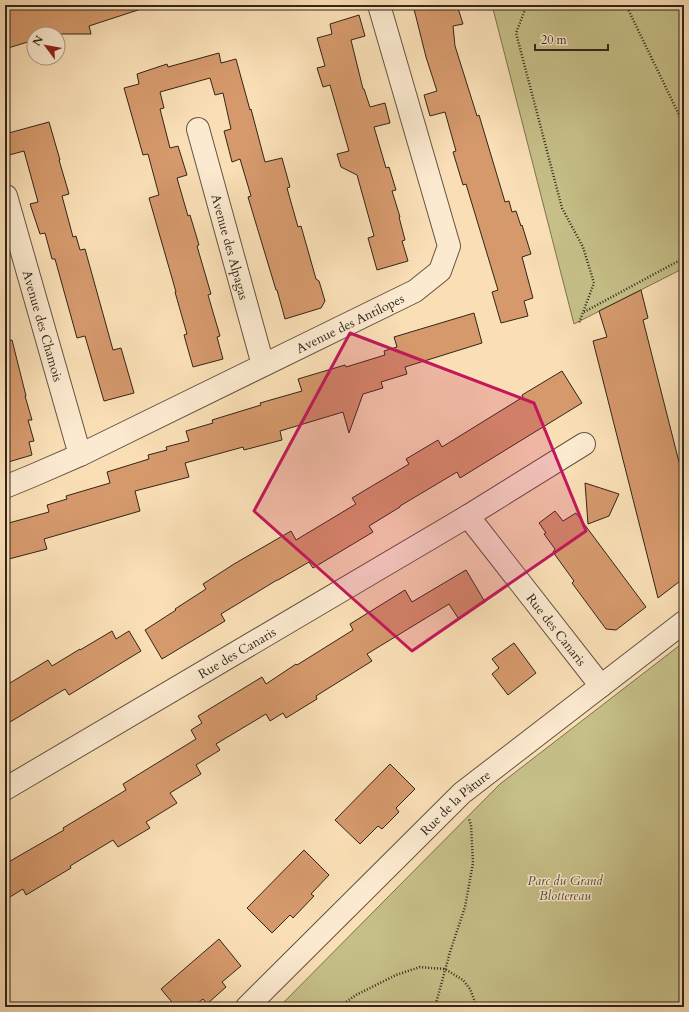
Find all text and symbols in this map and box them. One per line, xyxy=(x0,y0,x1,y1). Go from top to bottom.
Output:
north arrow xyxy=(26,26,66,66)
scale bar xyxy=(535,26,608,52)
text: 20 m xyxy=(541,32,568,48)
text: N xyxy=(29,33,47,49)
street label: Avenue des Alpagas xyxy=(206,192,253,302)
street label: Avenue des Chamois xyxy=(18,268,67,384)
street label: Avenue des Antilopes xyxy=(293,290,407,358)
street label: Rue des Canaris xyxy=(522,590,590,670)
street label: Rue des Canaris xyxy=(195,623,280,683)
street label: Rue de la Pâture xyxy=(417,766,495,840)
park label: Parc du Grand Blottereau xyxy=(528,872,603,905)

